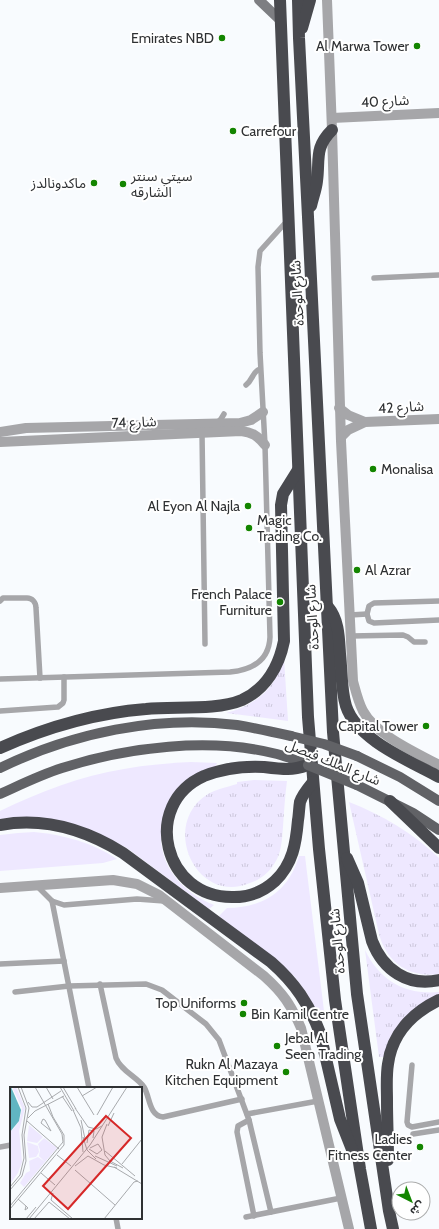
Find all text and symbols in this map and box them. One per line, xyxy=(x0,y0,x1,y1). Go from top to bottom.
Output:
place label: Emirates NBD xyxy=(131,29,214,47)
marker: Emirates NBD xyxy=(217,33,227,43)
place label: Al Marwa Tower xyxy=(316,37,410,55)
marker: Al Marwa Tower xyxy=(412,41,422,51)
street label: شارع 40 xyxy=(360,91,410,113)
place label: Carrefour xyxy=(241,122,297,140)
marker: Carrefour xyxy=(228,126,238,136)
place label: سيتي سنتر الشارقه xyxy=(130,167,192,201)
place label: ماكدونالدز xyxy=(30,174,86,192)
marker: ماكدونالدز xyxy=(89,178,99,188)
marker: سيتي سنتر الشارقه xyxy=(118,179,128,189)
street label: شارع الوحدة xyxy=(286,260,310,326)
street label: شارع 42 xyxy=(378,397,425,419)
street label: شارع 74 xyxy=(111,412,157,434)
place label: Monalisa xyxy=(381,460,434,478)
marker: Monalisa xyxy=(368,464,378,474)
place label: Al Eyon Al Najla xyxy=(147,497,240,515)
marker: Al Eyon Al Najla xyxy=(243,501,253,511)
place label: Magic Trading Co. xyxy=(257,511,322,545)
marker: Magic Trading Co. xyxy=(244,523,254,533)
place label: Al Azrar xyxy=(365,561,411,579)
marker: Al Azrar xyxy=(352,565,362,575)
street label: شارع الوحدة xyxy=(301,584,325,650)
place label: French Palace Furniture xyxy=(191,585,272,619)
marker: French Palace Furniture xyxy=(275,597,285,607)
place label: Capital Tower xyxy=(338,717,419,735)
marker: Capital Tower xyxy=(421,721,431,731)
street label: شارع الملك فيصل xyxy=(282,735,383,791)
street label: شارع الوحدة xyxy=(325,907,351,974)
place label: Top Uniforms xyxy=(156,994,236,1012)
marker: Top Uniforms xyxy=(239,998,249,1008)
place label: Bin Kamil Centre xyxy=(251,1005,349,1023)
marker: Bin Kamil Centre xyxy=(238,1009,248,1019)
place label: Jebal Al Seen Trading xyxy=(284,1029,362,1063)
marker: Jebal Al Seen Trading xyxy=(272,1041,282,1051)
place label: Rukn Al Mazaya Kitchen Equipment xyxy=(165,1055,278,1089)
marker: Rukn Al Mazaya Kitchen Equipment xyxy=(281,1067,291,1077)
inset map xyxy=(10,1087,142,1219)
place label: Ladies Fitness Center xyxy=(328,1130,413,1164)
marker: Ladies Fitness Center xyxy=(415,1142,425,1152)
north arrow xyxy=(391,1181,431,1221)
text: ش xyxy=(407,1198,428,1219)

